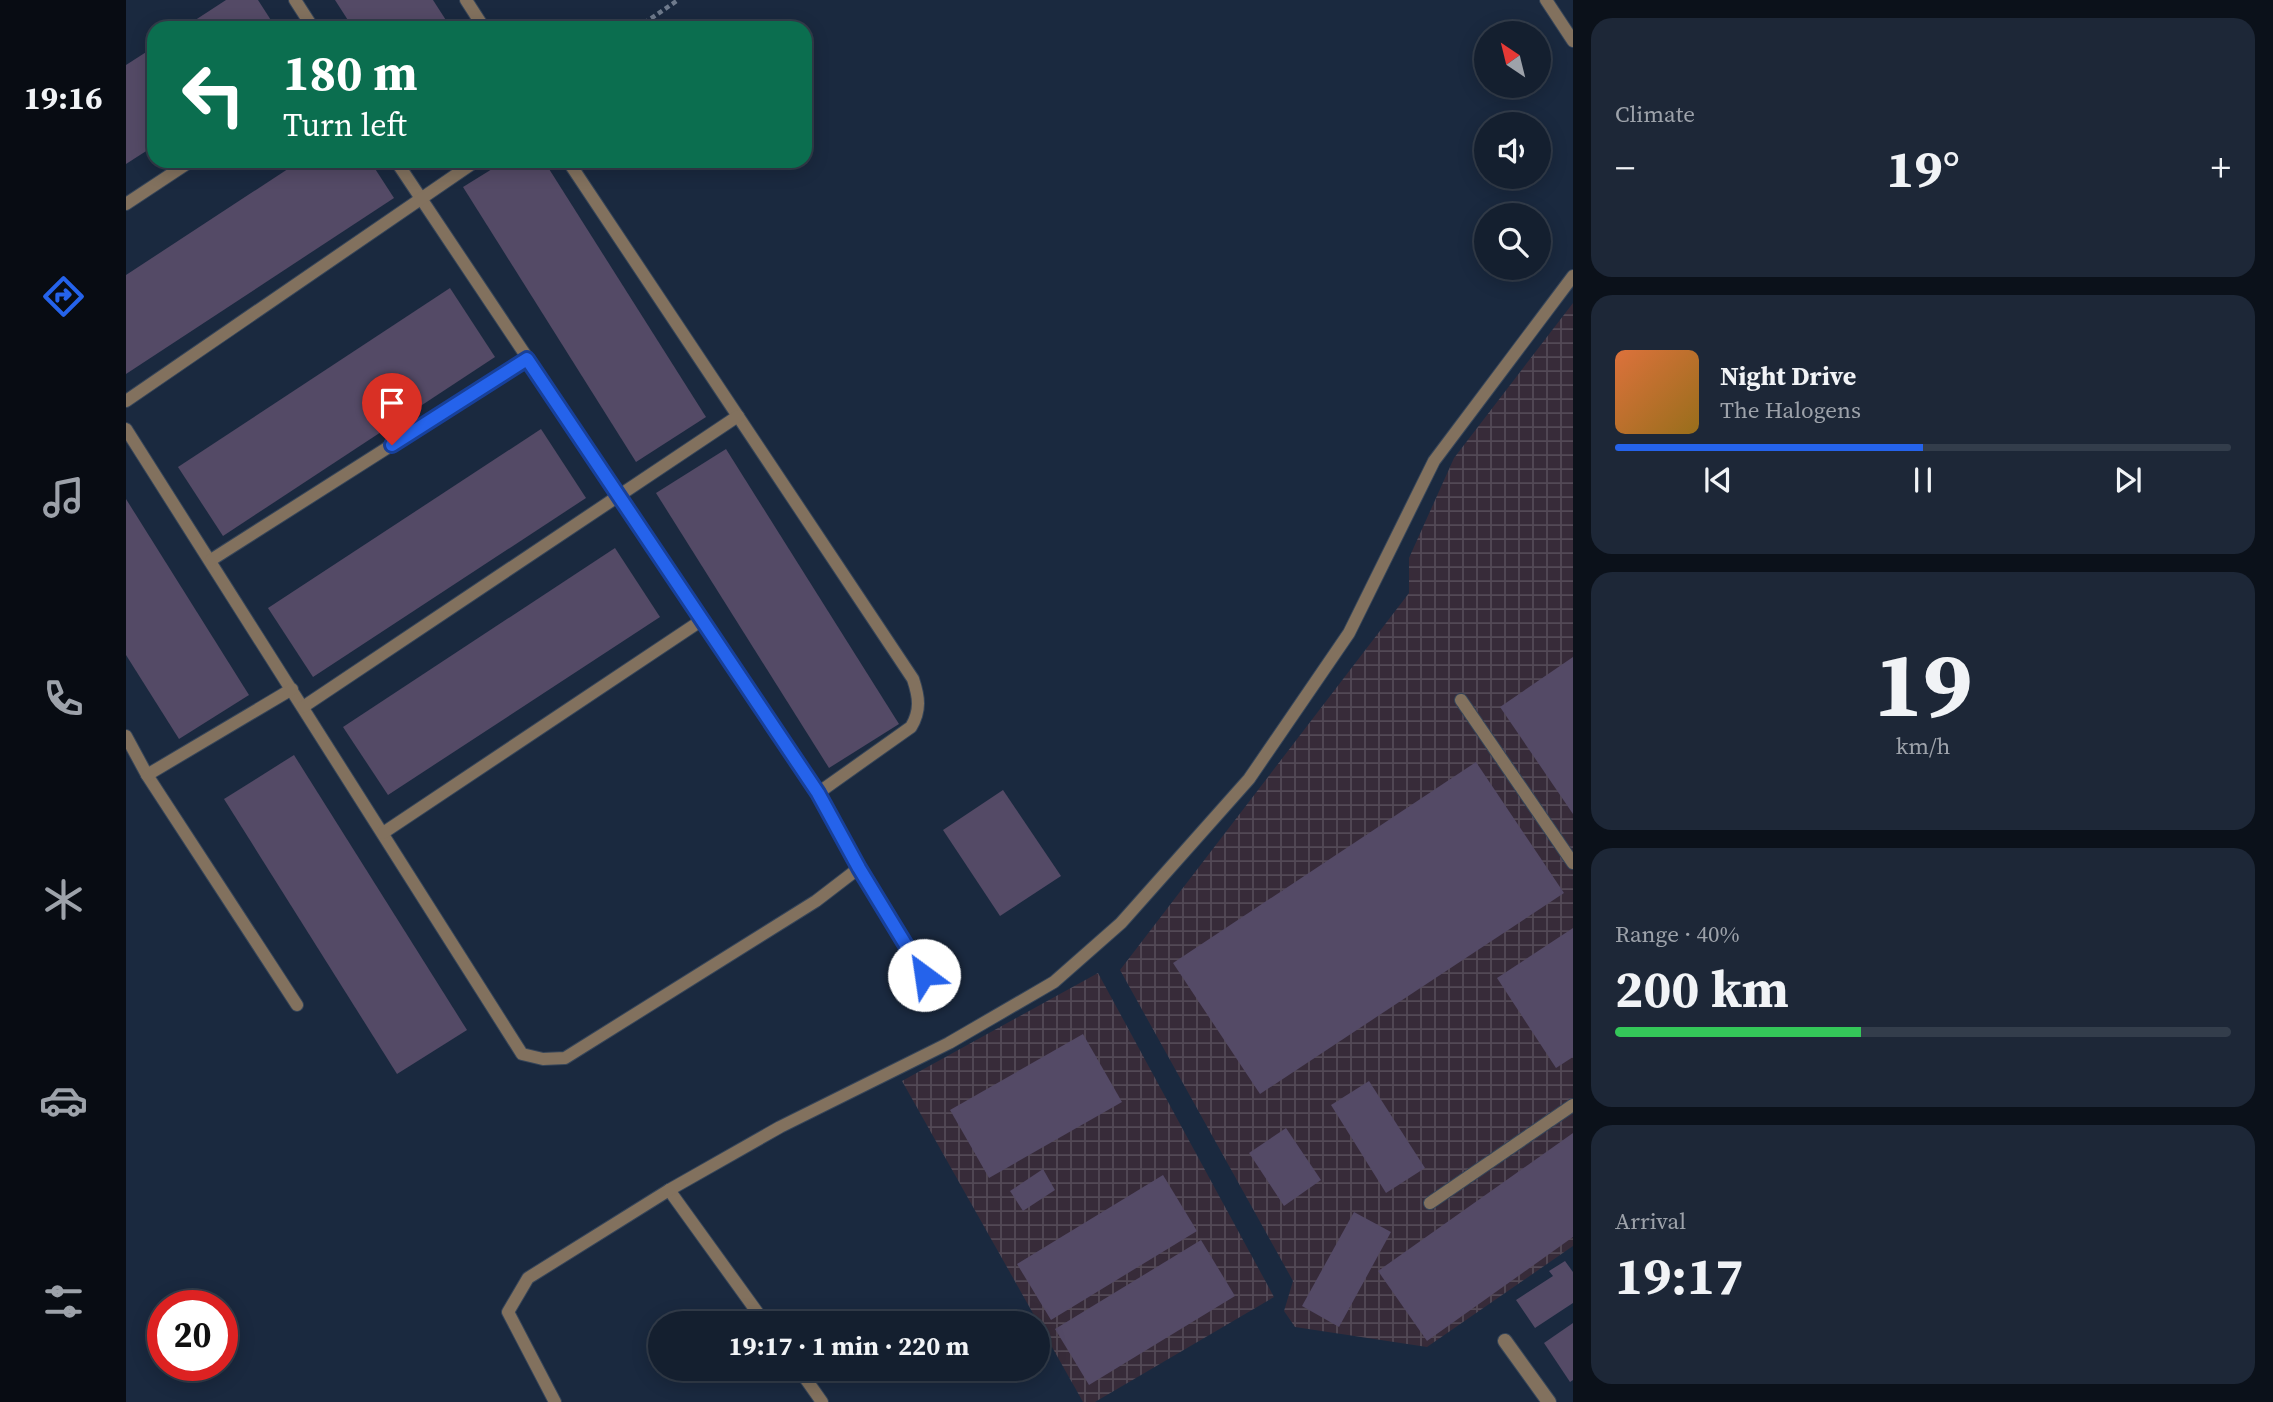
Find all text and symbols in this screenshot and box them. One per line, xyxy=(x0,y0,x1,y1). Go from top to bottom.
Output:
north arrow xyxy=(1474,21,1550,98)
map controls xyxy=(1474,21,1551,280)
text: 180 m xyxy=(283,39,418,106)
icon: left xyxy=(168,49,259,140)
text: 19:16 xyxy=(24,76,102,120)
text: Climate xyxy=(1615,98,1695,130)
text: Turn left xyxy=(283,103,407,147)
button: sound xyxy=(1474,112,1551,189)
text: 19° xyxy=(1886,133,1960,204)
text: − xyxy=(1615,142,1635,194)
text: + xyxy=(2211,142,2231,194)
button: search xyxy=(1474,203,1551,280)
icon: directions xyxy=(39,272,88,321)
text: Night Drive xyxy=(1720,358,1856,394)
pin xyxy=(362,373,422,445)
icon: arrive xyxy=(373,384,411,422)
text: The Halogens xyxy=(1720,394,1861,426)
icon: previous xyxy=(1699,461,1737,499)
icon: pause xyxy=(1904,461,1942,499)
icon: next xyxy=(2109,461,2147,499)
icon: music xyxy=(39,473,88,522)
text: 19 xyxy=(1874,622,1972,746)
icon: phone xyxy=(39,674,88,723)
text: km/h xyxy=(1896,730,1950,762)
icon: climate xyxy=(39,875,88,924)
text: Range · 40% xyxy=(1615,918,1740,950)
position arrow xyxy=(887,938,961,1012)
text: 200 km xyxy=(1615,953,1789,1024)
icon: car xyxy=(39,1076,88,1125)
text: Arrival xyxy=(1615,1205,1686,1237)
text: 19:17 xyxy=(1615,1240,1743,1311)
icon: filters xyxy=(39,1277,88,1326)
speed limit sign: 20 xyxy=(147,1290,238,1381)
text: 19:17 · 1 min · 220 m xyxy=(729,1328,969,1364)

